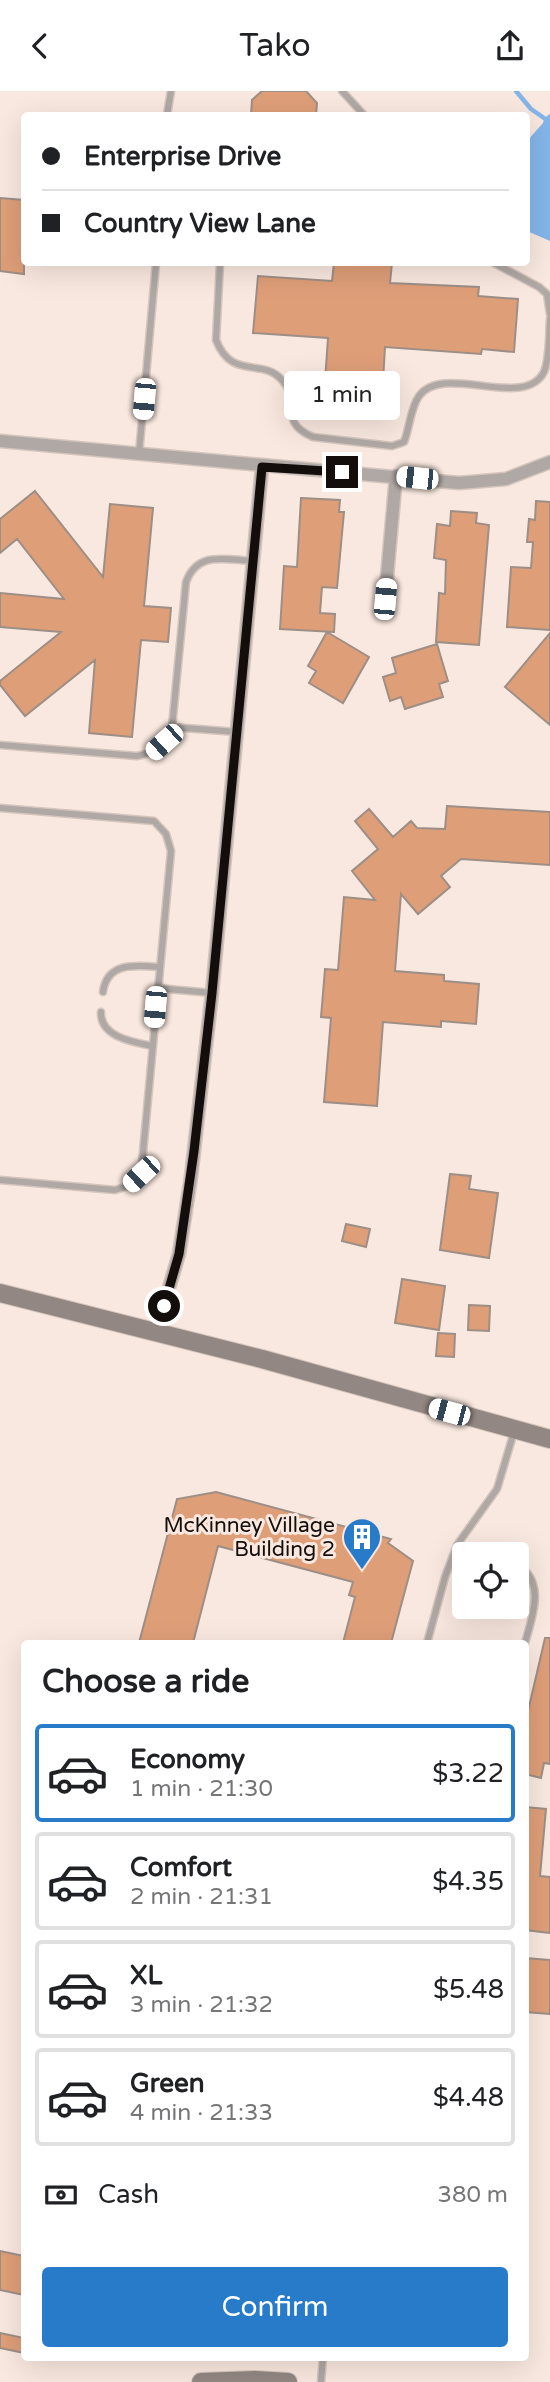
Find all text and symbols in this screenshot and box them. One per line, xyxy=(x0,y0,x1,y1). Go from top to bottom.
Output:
icon: back xyxy=(21,27,59,65)
text: Tako xyxy=(239,27,311,65)
icon: share xyxy=(491,27,529,65)
text: Enterprise Drive xyxy=(84,141,281,172)
text: Country View Lane xyxy=(84,208,316,239)
callout: 1 min xyxy=(284,371,400,419)
car xyxy=(132,377,157,421)
text: 1 min xyxy=(311,381,373,409)
route end xyxy=(326,456,358,488)
car xyxy=(396,465,439,491)
car xyxy=(373,577,398,621)
car xyxy=(142,720,187,764)
car xyxy=(143,985,168,1029)
car xyxy=(119,1152,164,1196)
route start xyxy=(148,1290,180,1322)
car xyxy=(426,1396,473,1428)
place label: McKinney Village Building 2 xyxy=(163,1513,335,1562)
building icon: McKinney Village Building 2 xyxy=(341,1516,383,1571)
map controls xyxy=(452,1542,529,1619)
button: locate xyxy=(452,1542,529,1619)
text: Choose a ride xyxy=(42,1663,249,1701)
icon: car xyxy=(46,1742,109,1805)
text: Economy xyxy=(130,1744,245,1775)
text: $3.22 xyxy=(432,1758,504,1789)
text: 1 min · 21:30 xyxy=(130,1775,273,1803)
icon: car xyxy=(46,1850,109,1913)
text: Comfort xyxy=(130,1852,232,1883)
text: $4.35 xyxy=(432,1866,504,1897)
text: 2 min · 21:31 xyxy=(130,1883,273,1911)
icon: car xyxy=(46,1958,109,2021)
text: XL xyxy=(130,1960,162,1991)
text: $5.48 xyxy=(433,1974,504,2005)
text: 3 min · 21:32 xyxy=(130,1991,273,2019)
icon: car xyxy=(46,2066,109,2129)
text: Green xyxy=(130,2068,205,2099)
text: $4.48 xyxy=(433,2082,504,2113)
text: 4 min · 21:33 xyxy=(130,2099,273,2127)
icon: cash xyxy=(42,2176,80,2214)
text: Cash xyxy=(98,2179,159,2210)
text: 380 m xyxy=(438,2181,508,2209)
button: Confirm xyxy=(42,2267,508,2347)

